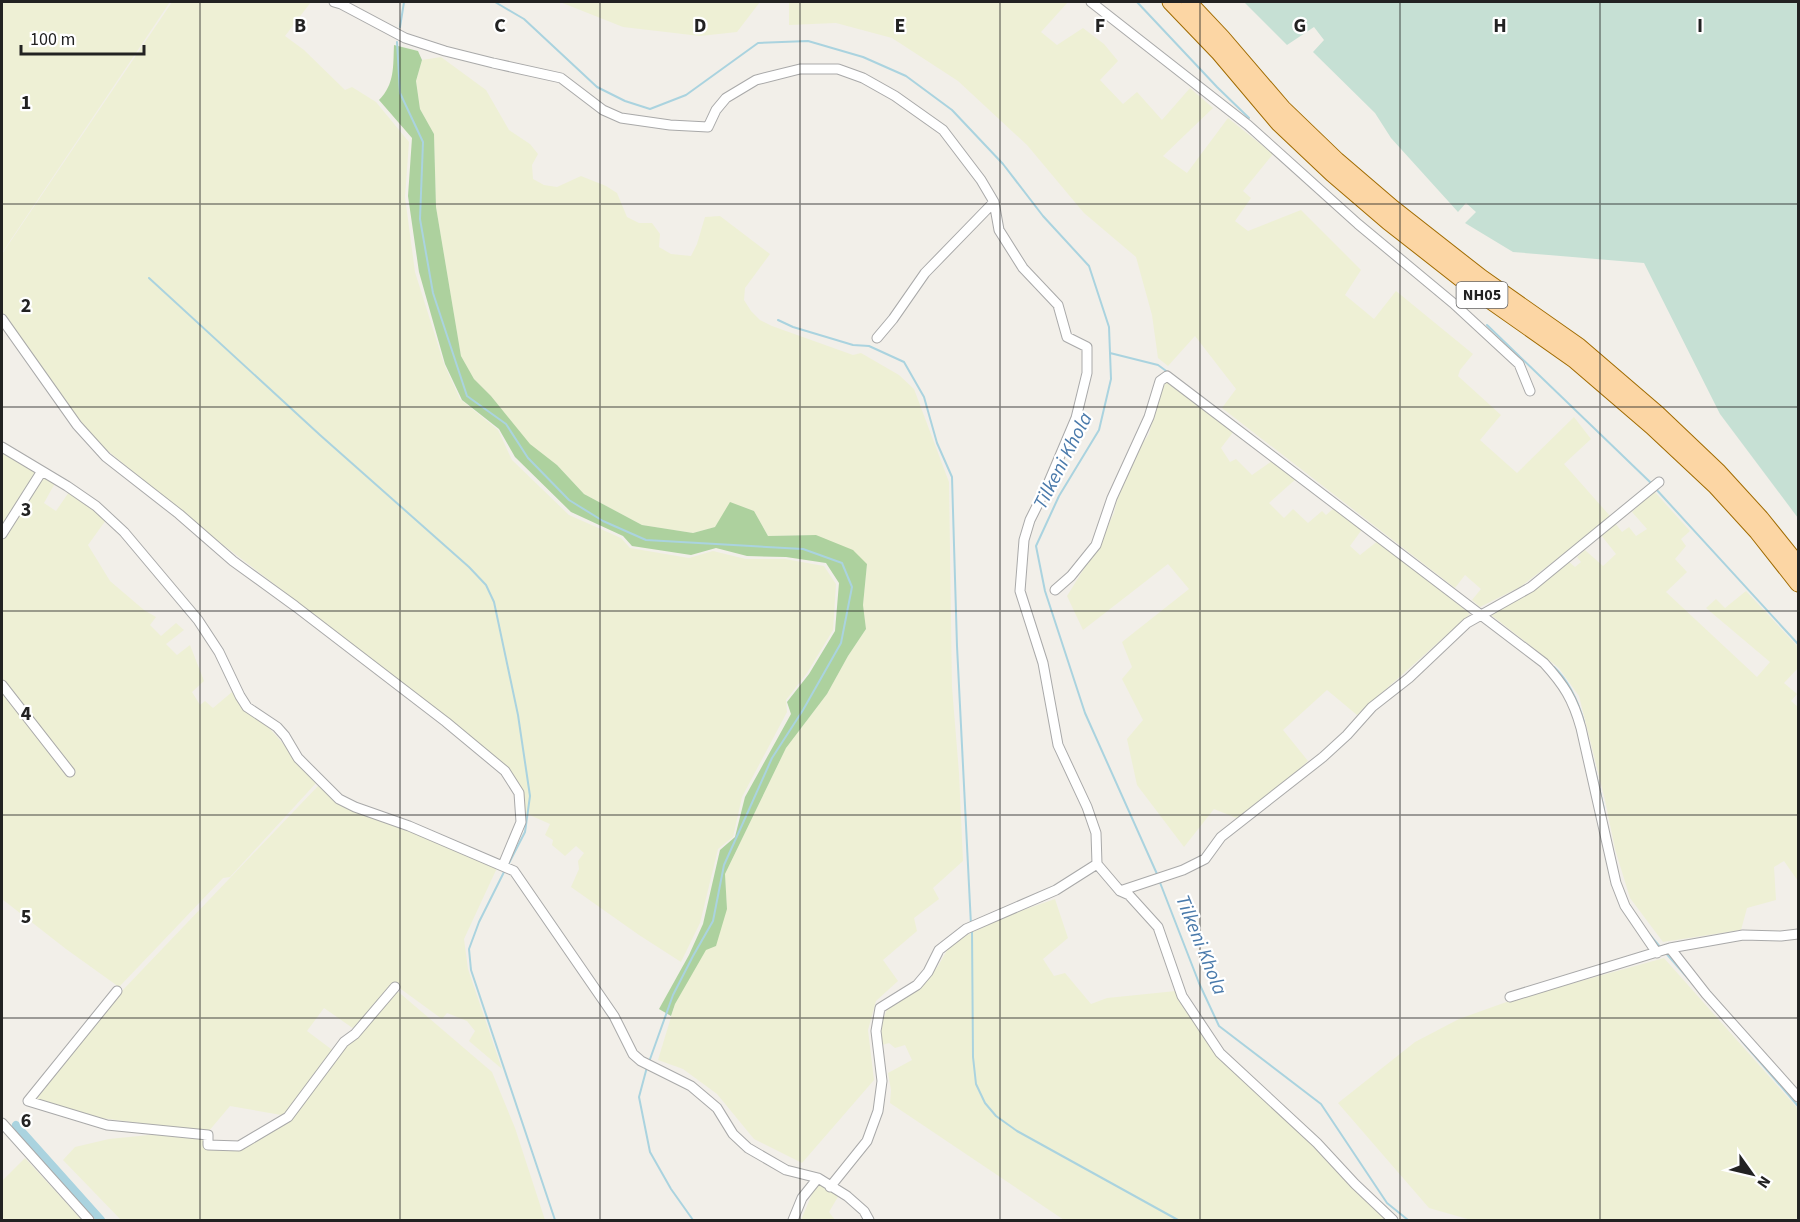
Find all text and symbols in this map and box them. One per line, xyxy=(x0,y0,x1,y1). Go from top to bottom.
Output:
text: B xyxy=(294,12,306,40)
text: C xyxy=(494,12,506,40)
text: D xyxy=(694,12,706,40)
text: E xyxy=(895,12,905,40)
text: F xyxy=(1095,12,1105,40)
text: G xyxy=(1294,12,1306,40)
text: H xyxy=(1493,12,1507,40)
text: I xyxy=(1697,12,1703,40)
scale bar xyxy=(21,18,144,56)
text: 100 m xyxy=(30,27,75,52)
text: 1 xyxy=(21,89,31,117)
road number: NH05 xyxy=(1456,282,1508,308)
text: 2 xyxy=(21,292,31,320)
water label: Tilkeni Khola xyxy=(1027,407,1100,514)
text: 3 xyxy=(21,496,31,524)
text: 4 xyxy=(21,700,32,728)
water label: Tilkeni Khola xyxy=(1168,891,1234,999)
text: 5 xyxy=(21,903,31,931)
text: 6 xyxy=(21,1107,31,1135)
north arrow xyxy=(1722,1144,1782,1204)
text: N xyxy=(1752,1171,1776,1192)

